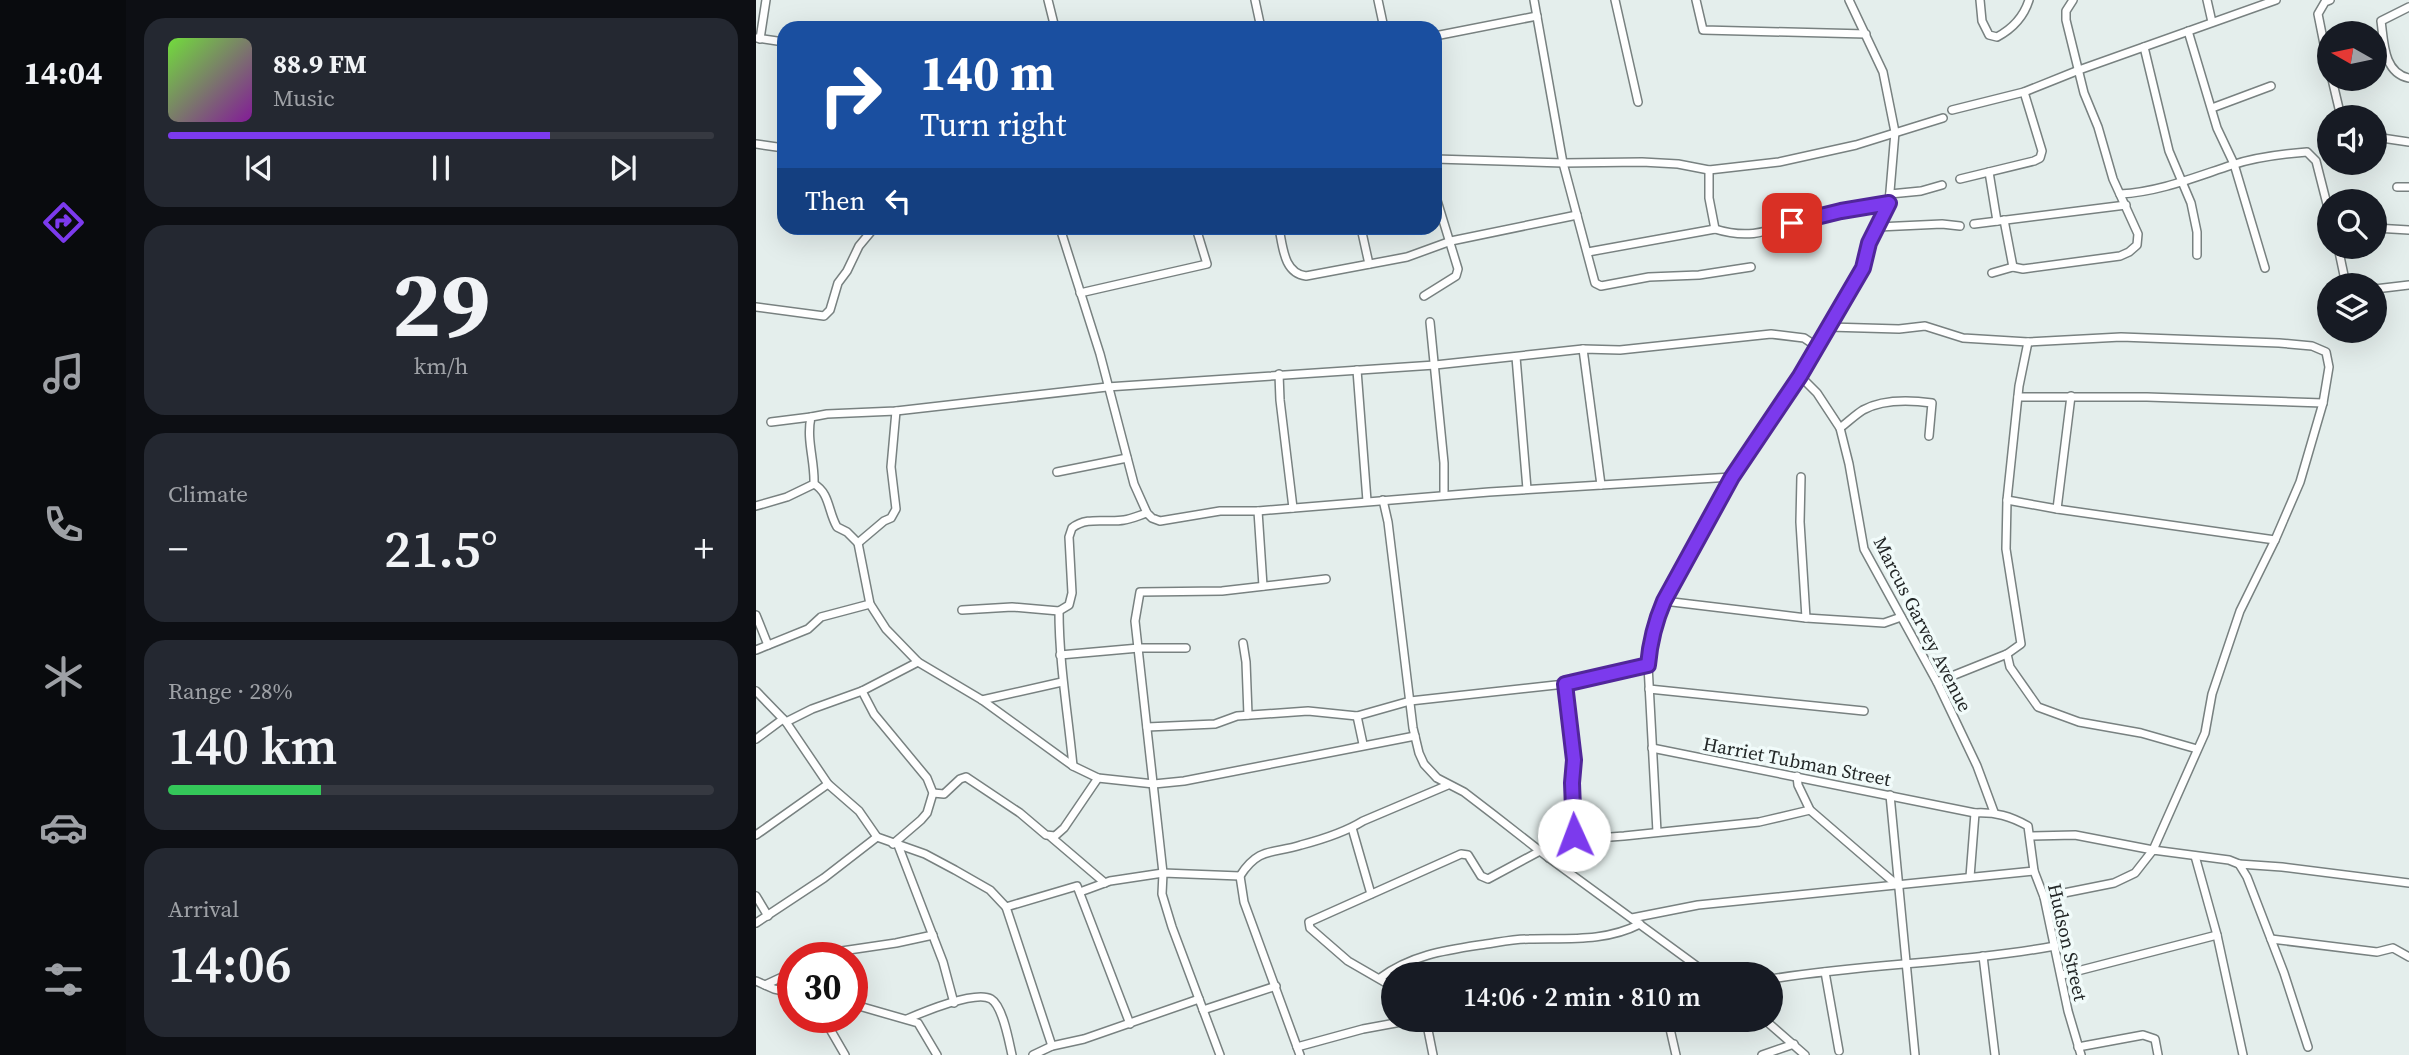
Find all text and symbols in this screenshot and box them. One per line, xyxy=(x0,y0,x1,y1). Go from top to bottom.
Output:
north arrow xyxy=(2317,21,2387,91)
map controls xyxy=(2317,21,2387,343)
text: 140 m xyxy=(920,39,1055,106)
text: 88.9 FM xyxy=(273,46,367,82)
icon: right xyxy=(805,49,896,140)
text: 14:04 xyxy=(24,51,102,95)
text: Music xyxy=(273,82,335,114)
text: Turn right xyxy=(920,103,1066,147)
button: sound xyxy=(2317,105,2387,175)
icon: previous xyxy=(240,149,278,187)
icon: pause xyxy=(422,149,460,187)
icon: next xyxy=(604,149,642,187)
icon: left xyxy=(879,182,917,220)
text: Then xyxy=(805,183,865,219)
button: search xyxy=(2317,189,2387,259)
pin xyxy=(1762,193,1822,253)
icon: directions xyxy=(39,198,88,247)
icon: arrive xyxy=(1773,204,1811,242)
text: 29 xyxy=(392,242,490,366)
button: layers xyxy=(2317,273,2387,343)
icon: music xyxy=(39,349,88,398)
text: km/h xyxy=(414,350,468,382)
text: Climate xyxy=(168,478,248,510)
icon: phone xyxy=(39,500,88,549)
text: 21.5° xyxy=(384,513,498,584)
text: − xyxy=(168,523,188,575)
text: + xyxy=(694,523,714,575)
street label: Marcus Garvey Avenue xyxy=(1868,532,1978,716)
icon: climate xyxy=(39,652,88,701)
text: Range · 28% xyxy=(168,675,293,707)
text: 140 km xyxy=(168,710,337,781)
street label: Harriet Tubman Street xyxy=(1701,730,1894,792)
position arrow xyxy=(1537,798,1611,872)
icon: car xyxy=(39,803,88,852)
street label: Hudson Street xyxy=(2042,881,2094,1004)
text: Arrival xyxy=(168,893,239,925)
text: 14:06 xyxy=(168,928,292,999)
speed limit sign: 30 xyxy=(777,942,868,1033)
icon: filters xyxy=(39,955,88,1004)
text: 14:06 · 2 min · 810 m xyxy=(1463,979,1701,1015)

